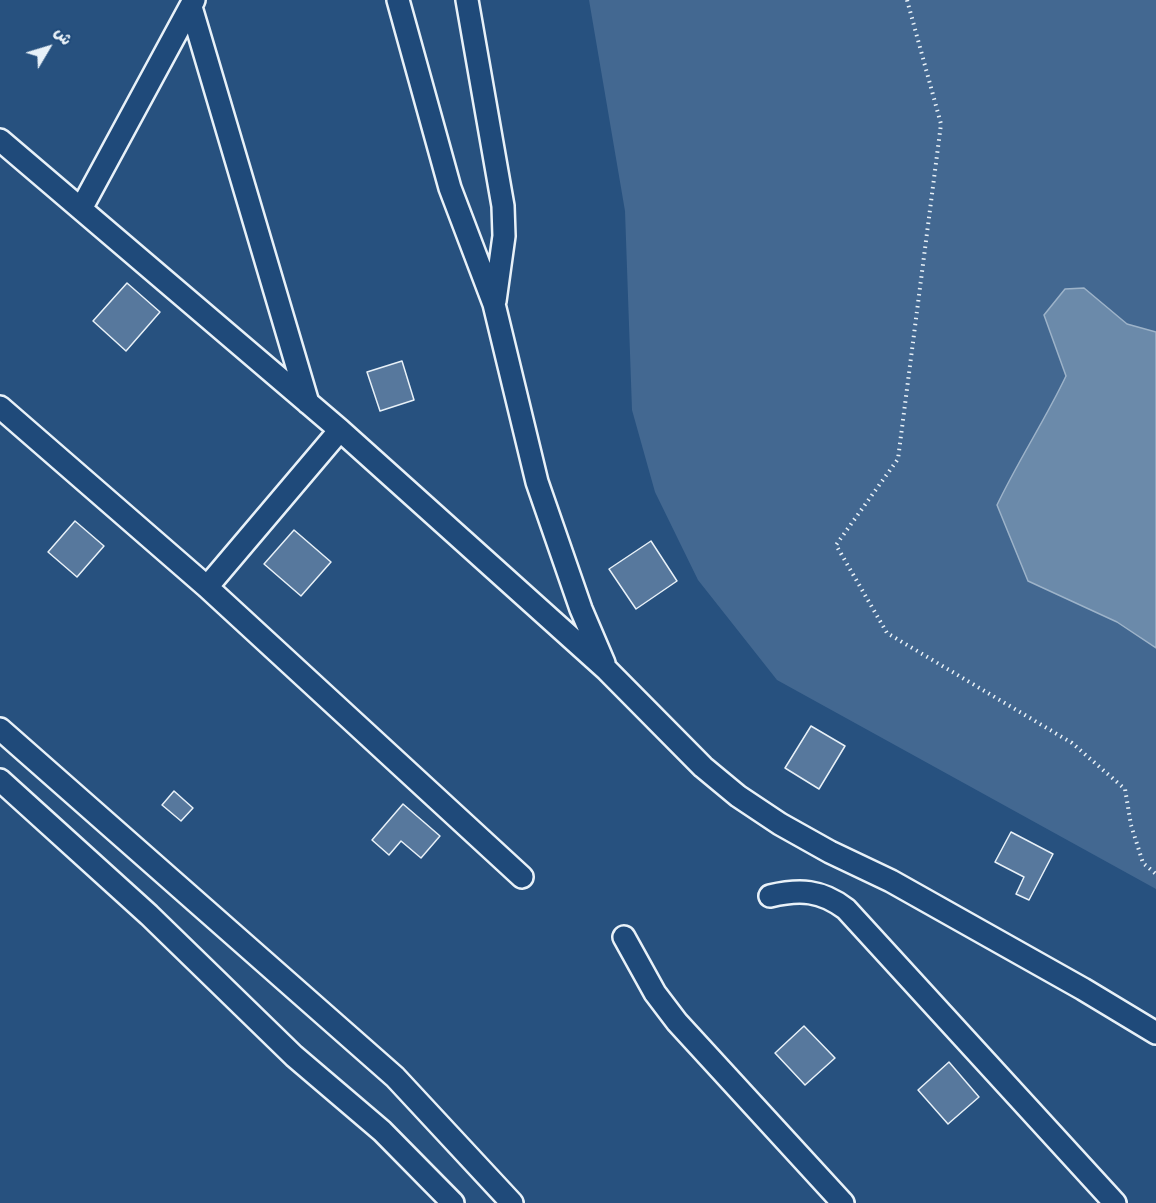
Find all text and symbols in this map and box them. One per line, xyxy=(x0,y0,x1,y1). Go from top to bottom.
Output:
north arrow xyxy=(18,18,78,78)
text: ش xyxy=(49,23,76,50)

